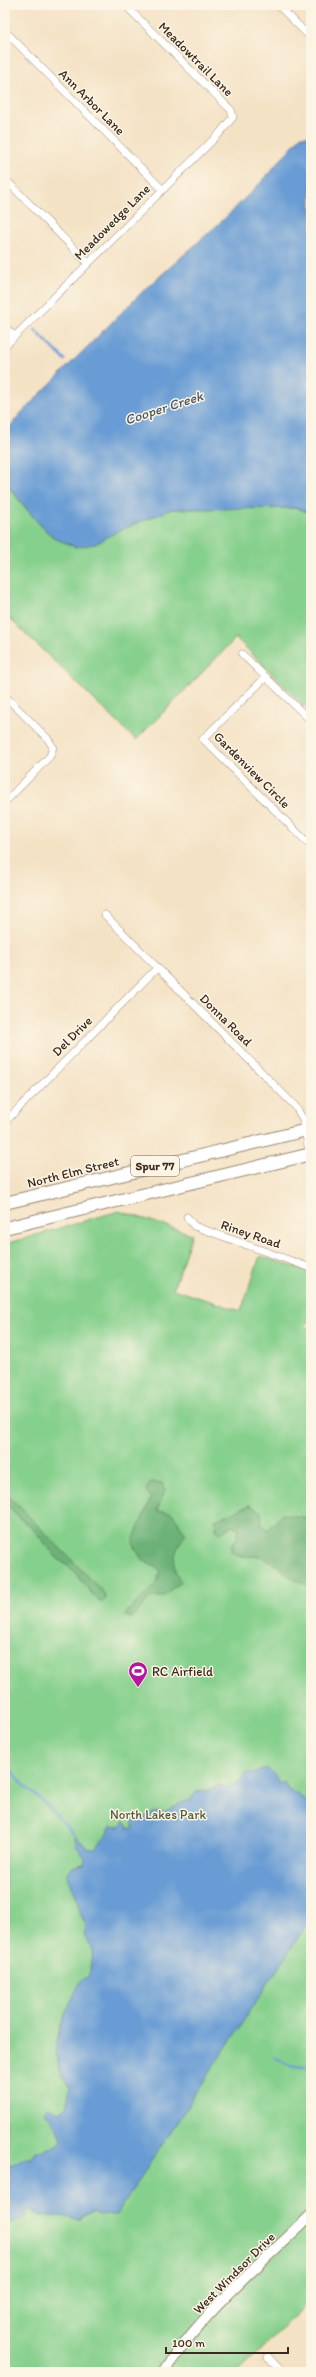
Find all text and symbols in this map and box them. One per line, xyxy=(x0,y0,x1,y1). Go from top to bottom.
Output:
street label: Meadowtrail Lane xyxy=(156,19,236,99)
street label: Ann Arbor Lane xyxy=(56,66,128,138)
street label: Meadowedge Lane xyxy=(71,181,153,263)
water label: Cooper Creek xyxy=(123,387,206,429)
street label: Gardenview Circle xyxy=(211,729,293,811)
street label: Donna Road xyxy=(197,991,255,1049)
street label: Del Drive xyxy=(49,1013,95,1059)
street label: North Elm Street xyxy=(26,1153,121,1191)
road number: Spur 77 xyxy=(131,1156,179,1176)
street label: Riney Road xyxy=(219,1217,283,1251)
sports icon: RC Airfield xyxy=(127,1660,149,1688)
place label: RC Airfield xyxy=(152,1664,213,1679)
park label: North Lakes Park xyxy=(110,1807,206,1822)
street label: West Windsor Drive xyxy=(190,2229,278,2317)
scale bar xyxy=(166,2329,288,2355)
text: 100 m xyxy=(172,2336,205,2350)

